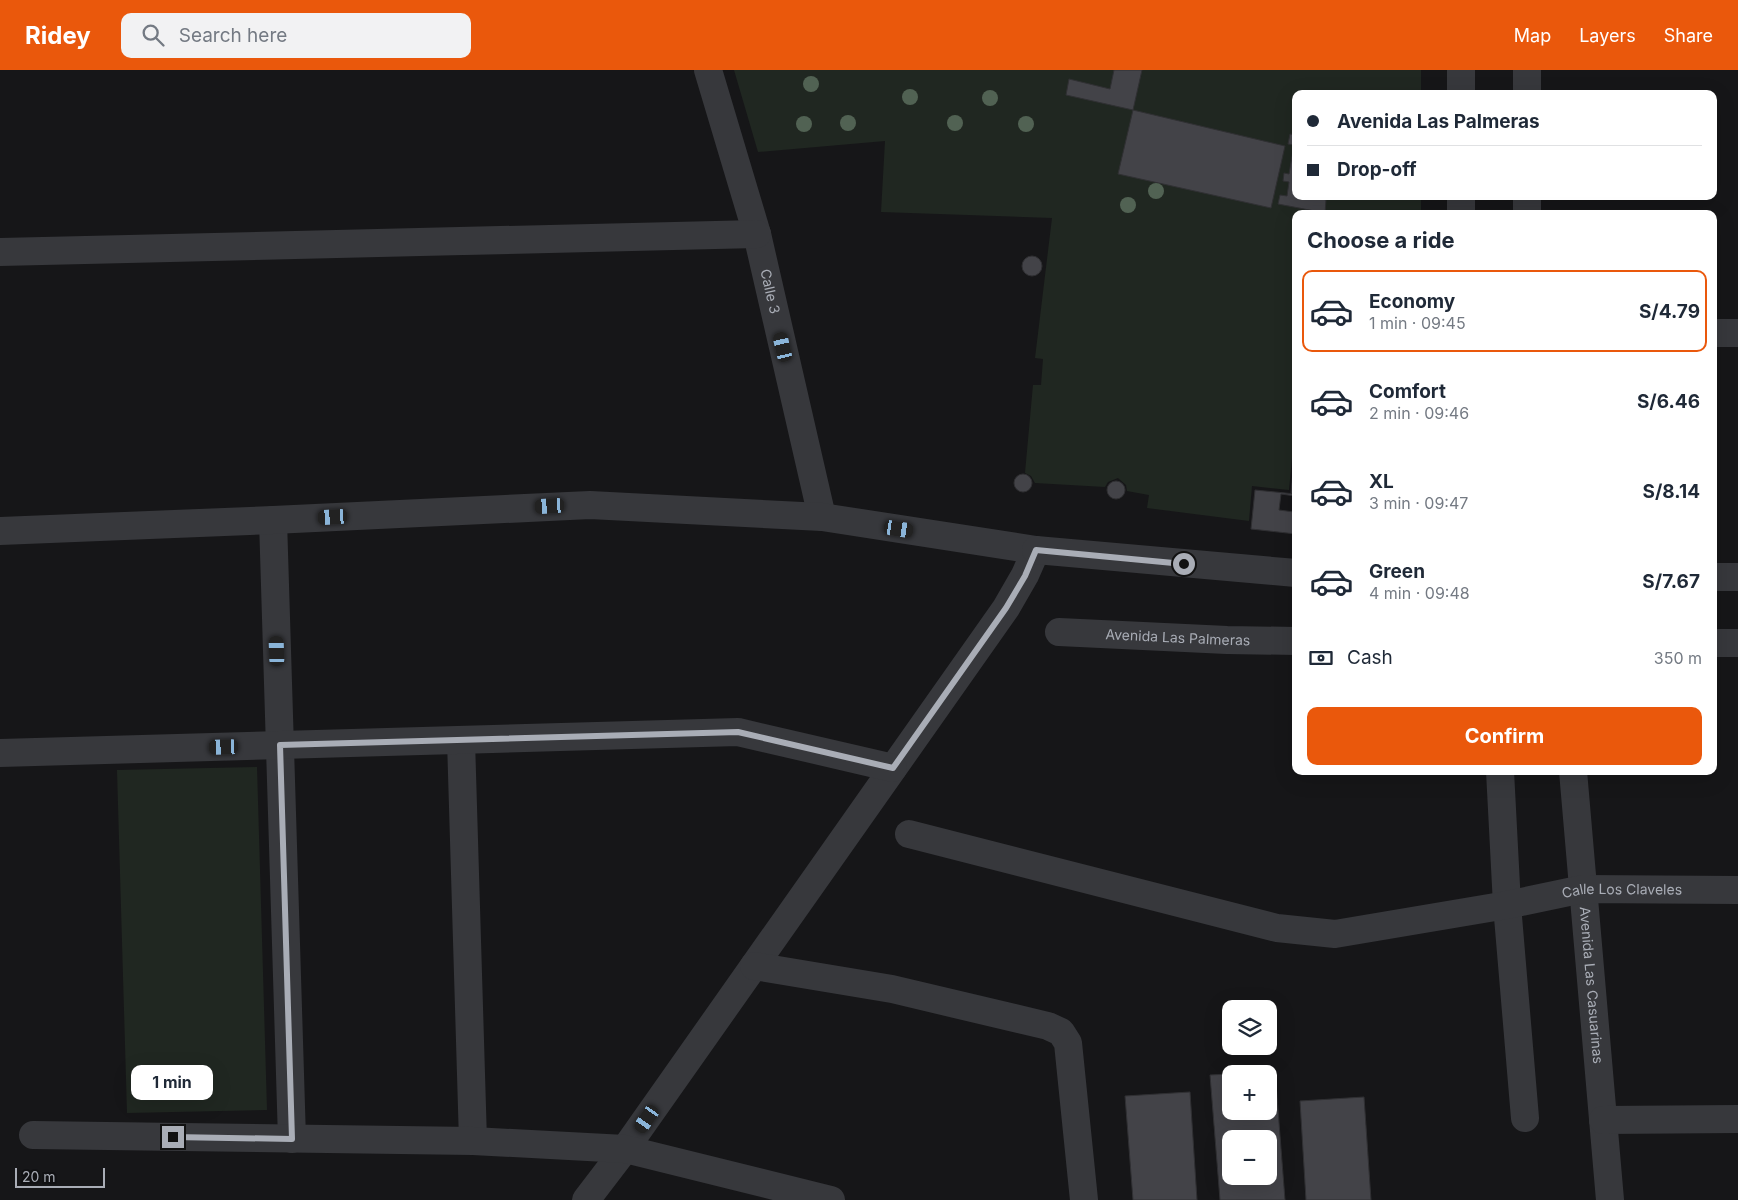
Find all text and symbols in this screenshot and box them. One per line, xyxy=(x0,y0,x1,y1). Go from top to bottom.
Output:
search box xyxy=(121,13,471,58)
text: Ridey xyxy=(25,21,91,50)
icon: search xyxy=(139,21,167,49)
text: Search here xyxy=(179,24,287,47)
text: Map xyxy=(1514,25,1551,46)
text: Layers xyxy=(1579,25,1636,46)
text: Share xyxy=(1664,25,1713,46)
text: Avenida Las Palmeras xyxy=(1337,110,1540,133)
text: Drop-off xyxy=(1337,158,1417,181)
text: Choose a ride xyxy=(1307,227,1455,253)
street label: Calle 3 xyxy=(757,267,784,315)
icon: car xyxy=(1309,289,1354,334)
text: Economy xyxy=(1369,290,1455,313)
text: S/4.79 xyxy=(1639,300,1700,323)
text: 1 min · 09:45 xyxy=(1369,313,1466,333)
car xyxy=(772,331,793,363)
icon: car xyxy=(1309,379,1354,424)
text: Comfort xyxy=(1369,380,1446,403)
text: S/6.46 xyxy=(1637,390,1700,413)
text: 2 min · 09:46 xyxy=(1369,403,1469,423)
icon: car xyxy=(1309,469,1354,514)
text: XL xyxy=(1369,470,1394,493)
text: S/8.14 xyxy=(1643,480,1700,503)
text: 3 min · 09:47 xyxy=(1369,493,1468,513)
car xyxy=(534,498,565,514)
car xyxy=(317,509,348,525)
car xyxy=(883,519,914,539)
route start xyxy=(1173,553,1195,575)
icon: car xyxy=(1309,559,1354,604)
text: Green xyxy=(1369,560,1425,583)
text: S/7.67 xyxy=(1642,570,1700,593)
text: 4 min · 09:48 xyxy=(1369,583,1470,603)
street label: Avenida Las Palmeras xyxy=(1105,625,1250,648)
car xyxy=(268,636,285,666)
icon: cash xyxy=(1307,644,1335,672)
text: Cash xyxy=(1347,646,1393,669)
text: 350 m xyxy=(1654,648,1702,668)
button: Confirm xyxy=(1307,707,1702,765)
car xyxy=(208,739,239,755)
street label: Calle Los Claveles xyxy=(1560,880,1682,901)
street label: Avenida Las Casuarinas xyxy=(1577,906,1607,1064)
map controls xyxy=(1222,1000,1277,1185)
button: layers xyxy=(1222,1000,1277,1055)
callout: 1 min xyxy=(132,1064,214,1100)
button: + xyxy=(1222,1065,1277,1120)
text: 1 min xyxy=(152,1072,192,1092)
car xyxy=(632,1102,661,1136)
route end xyxy=(162,1126,184,1148)
button: − xyxy=(1222,1130,1277,1185)
scale bar xyxy=(15,1165,105,1188)
text: 20 m xyxy=(22,1168,56,1185)

